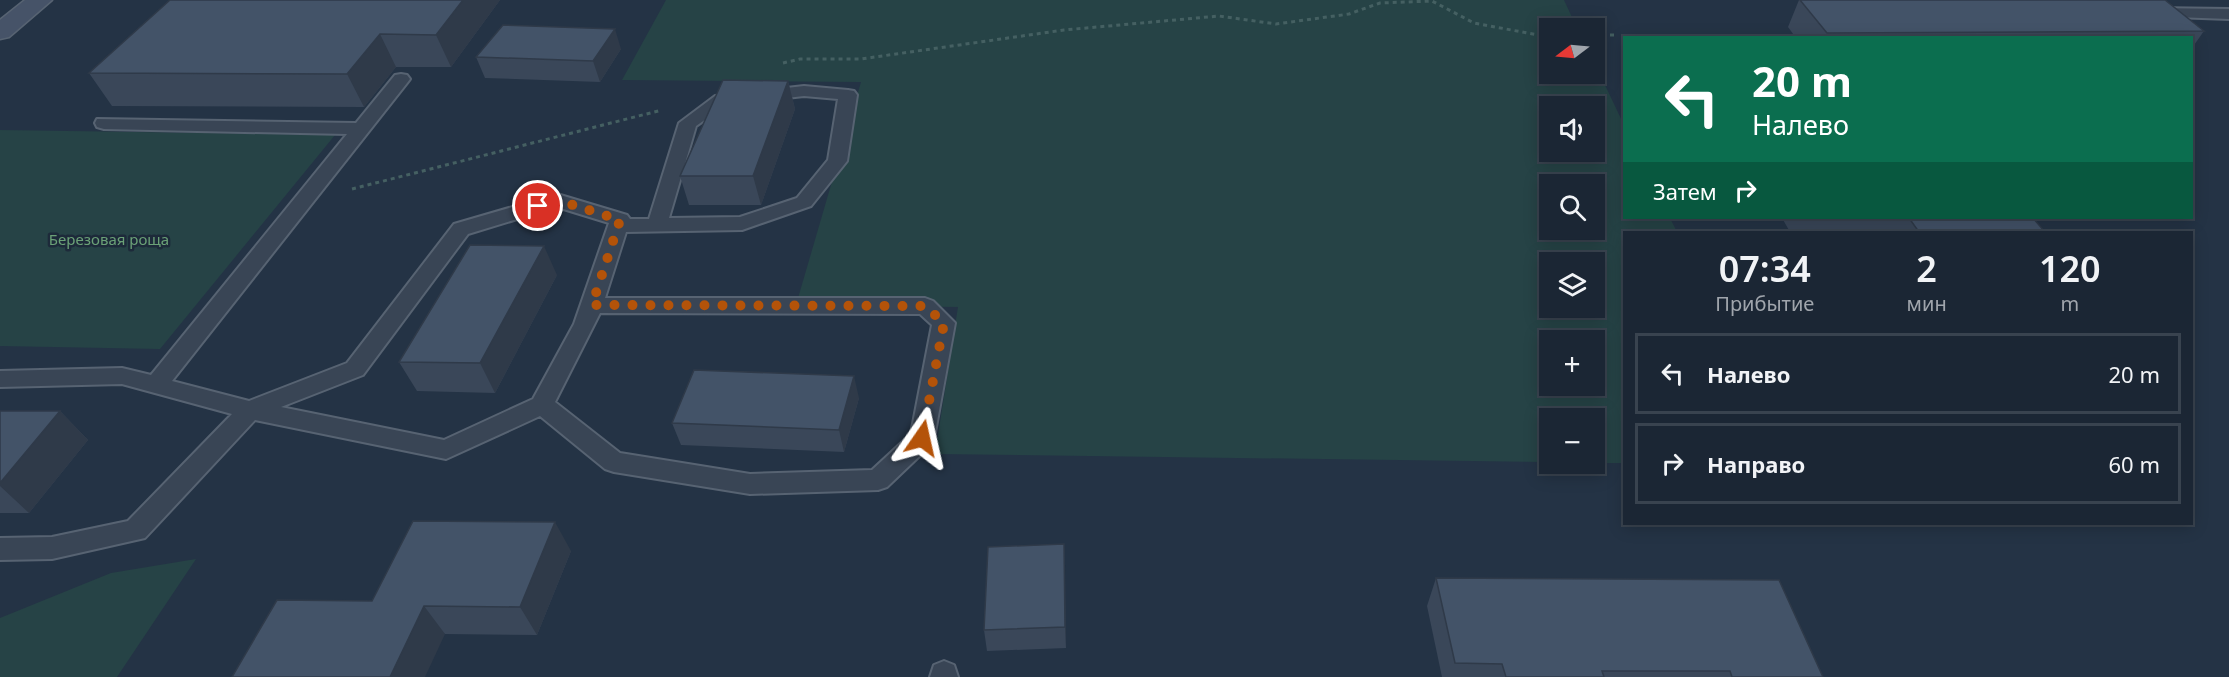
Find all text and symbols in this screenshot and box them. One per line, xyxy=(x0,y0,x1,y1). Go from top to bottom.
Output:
north arrow xyxy=(1539,18,1605,84)
map controls xyxy=(1539,18,1605,474)
text: 20 m xyxy=(1752,52,1852,109)
icon: left xyxy=(1653,60,1731,138)
button: sound xyxy=(1539,96,1605,162)
text: Налево xyxy=(1752,106,1849,143)
button: search xyxy=(1539,174,1605,240)
icon: right xyxy=(1729,174,1762,207)
text: Затем xyxy=(1653,176,1717,206)
pin xyxy=(512,180,563,231)
icon: arrive xyxy=(521,189,554,222)
park label: Березовая роща xyxy=(49,229,169,249)
text: 07:34 xyxy=(1719,244,1811,293)
text: 2 xyxy=(1916,244,1937,293)
text: 120 xyxy=(2039,244,2101,293)
button: layers xyxy=(1539,252,1605,318)
text: Прибытие xyxy=(1715,290,1814,317)
text: мин xyxy=(1907,290,1947,317)
text: m xyxy=(2060,290,2079,317)
button: + xyxy=(1539,330,1605,396)
icon: left xyxy=(1656,357,1689,390)
text: Налево xyxy=(1707,359,1790,389)
text: 20 m xyxy=(2109,359,2160,389)
position arrow xyxy=(890,406,954,470)
button: − xyxy=(1539,408,1605,474)
icon: right xyxy=(1656,447,1689,480)
text: Направо xyxy=(1707,449,1805,479)
text: 60 m xyxy=(2109,449,2160,479)

